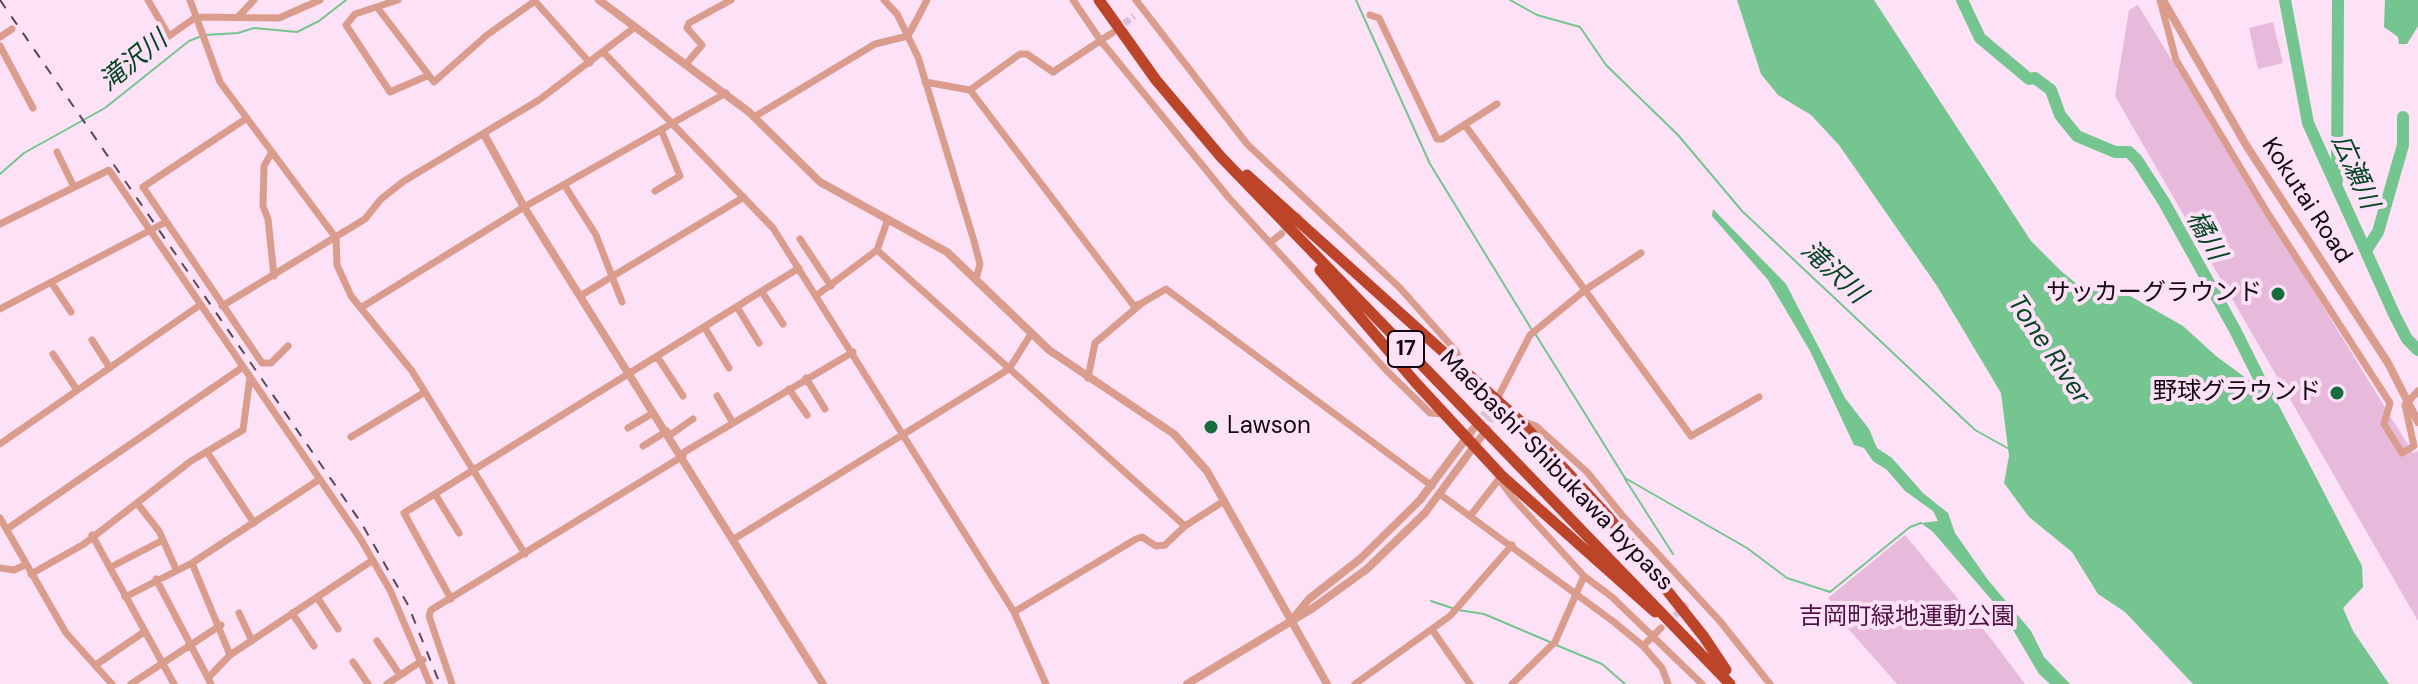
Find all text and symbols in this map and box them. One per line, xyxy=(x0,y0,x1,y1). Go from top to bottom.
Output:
water label: 滝沢川 xyxy=(94,25,174,99)
water label: 広瀬川 xyxy=(2324,130,2384,214)
street label: Kokutai Road xyxy=(2255,133,2357,269)
water label: 橘川 xyxy=(2179,206,2231,266)
water label: 滝沢川 xyxy=(1794,235,1872,311)
place label: サッカーグラウンド xyxy=(2046,280,2262,308)
marker: サッカーグラウンド xyxy=(2269,285,2287,303)
water label: Tone River xyxy=(2000,289,2096,411)
road number: 17 xyxy=(1388,331,1424,367)
street label: Maebashi-Shibukawa bypass xyxy=(1433,345,1679,597)
place label: 野球グラウンド xyxy=(2153,379,2321,407)
marker: 野球グラウンド xyxy=(2328,384,2346,402)
place label: Lawson xyxy=(1227,413,1311,441)
marker: Lawson xyxy=(1202,418,1220,436)
park label: 吉岡町緑地運動公園 xyxy=(1799,604,2015,632)

